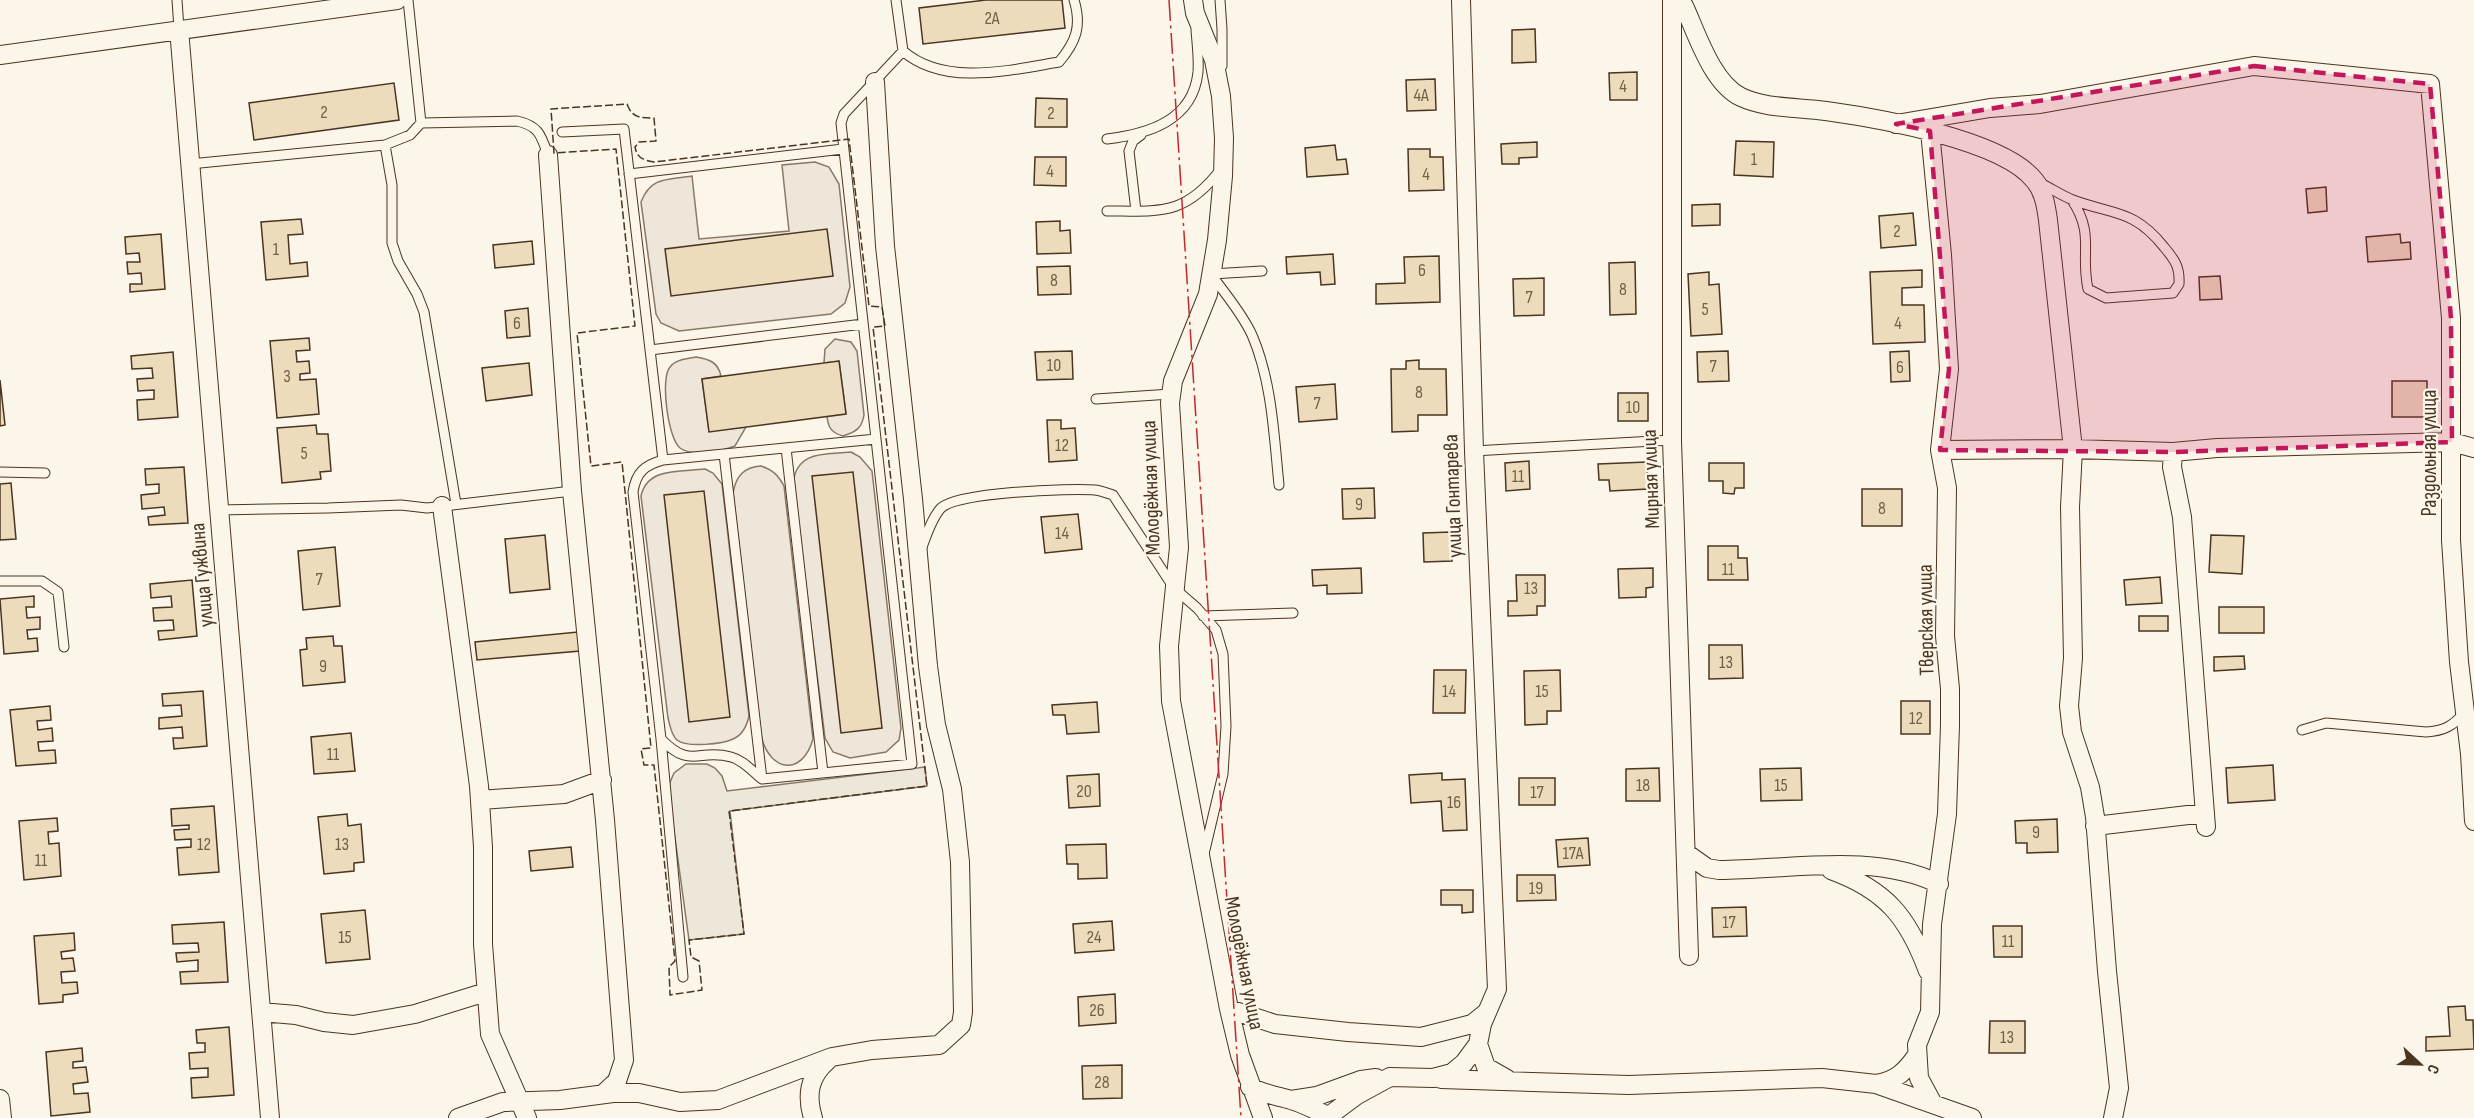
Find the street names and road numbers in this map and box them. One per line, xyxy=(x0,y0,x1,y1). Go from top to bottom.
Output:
street label: Раздольная улица xyxy=(2417,390,2442,516)
street label: Молодёжная улица xyxy=(1136,420,1166,556)
street label: Мирная улица xyxy=(1637,429,1665,529)
street label: улица Гонтарева xyxy=(1438,434,1468,558)
street label: улица Гужвина xyxy=(185,522,219,628)
street label: Тверская улица xyxy=(1913,564,1939,676)
street label: Молодёжная улица xyxy=(1219,894,1269,1032)

